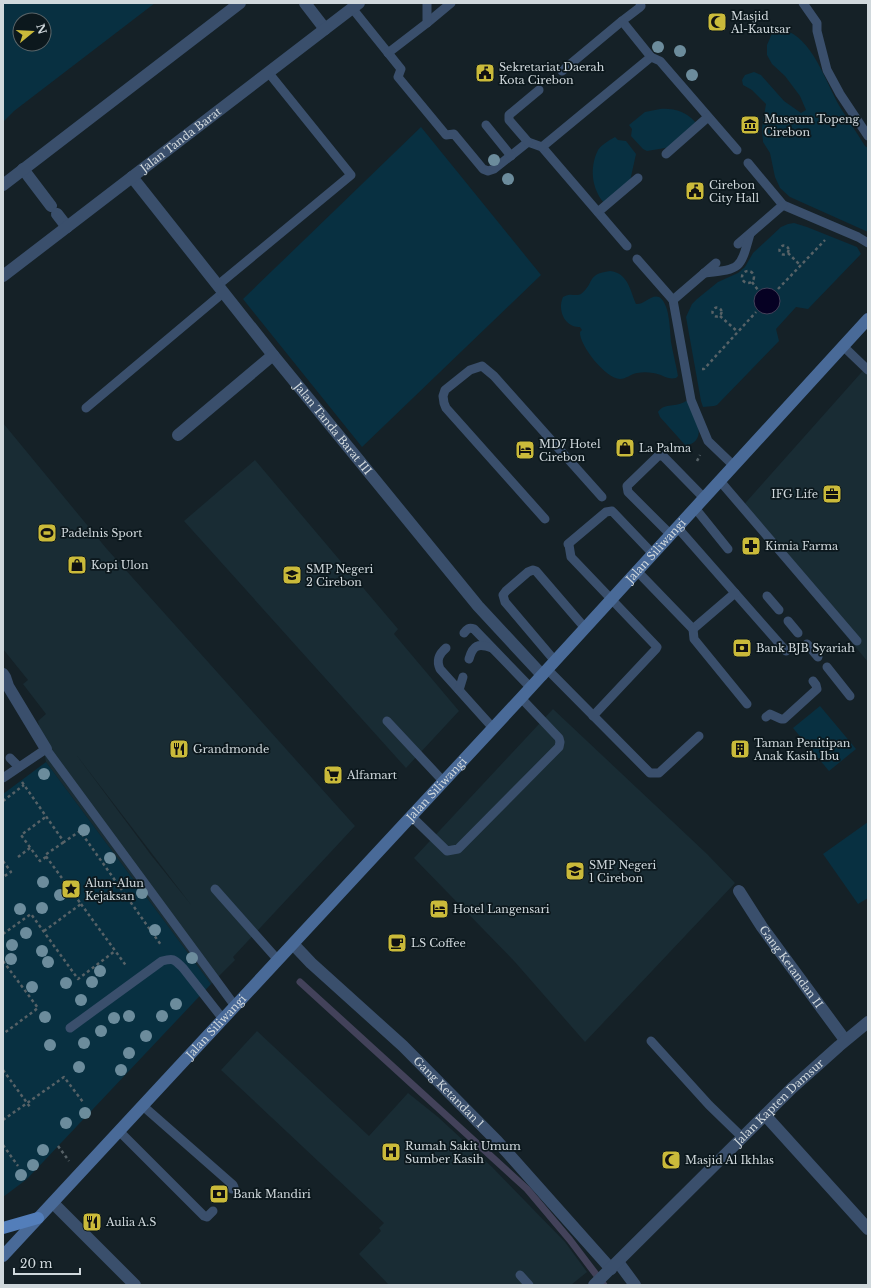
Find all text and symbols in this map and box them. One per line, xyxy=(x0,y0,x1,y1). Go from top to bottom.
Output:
place label: Masjid Al-Kautsar xyxy=(730,9,791,36)
mosque icon: Masjid Al-Kautsar xyxy=(706,11,728,33)
north arrow xyxy=(12,12,52,52)
text: N xyxy=(33,22,50,37)
place label: Sekretariat Daerah Kota Cirebon xyxy=(499,60,605,87)
public building icon: Sekretariat Daerah Kota Cirebon xyxy=(474,62,496,84)
street label: Jalan Tanda Barat xyxy=(136,104,225,176)
place label: Museum Topeng Cirebon xyxy=(764,112,860,139)
museum icon: Museum Topeng Cirebon xyxy=(739,114,761,136)
place label: Cirebon City Hall xyxy=(709,178,759,205)
public building icon: Cirebon City Hall xyxy=(684,180,706,202)
street label: Jalan Tanda Barat III xyxy=(290,378,375,478)
place label: MD7 Hotel Cirebon xyxy=(539,437,601,464)
shop icon: La Palma xyxy=(614,437,636,459)
hotel icon: MD7 Hotel Cirebon xyxy=(514,439,536,461)
place label: La Palma xyxy=(639,441,692,455)
office icon: IFG Life xyxy=(821,483,843,505)
place label: IFG Life xyxy=(771,487,818,501)
street label: Jalan Siliwangi xyxy=(622,516,689,587)
sports icon: Padelnis Sport xyxy=(36,522,58,544)
place label: Padelnis Sport xyxy=(61,526,143,540)
pharmacy icon: Kimia Farma xyxy=(740,535,762,557)
place label: Kimia Farma xyxy=(765,539,839,553)
shop icon: Kopi Ulon xyxy=(66,554,88,576)
place label: Kopi Ulon xyxy=(91,558,149,572)
place label: SMP Negeri 2 Cirebon xyxy=(306,562,373,589)
school or university icon: SMP Negeri 2 Cirebon xyxy=(281,564,303,586)
bank icon: Bank BJB Syariah xyxy=(731,637,753,659)
place label: Bank BJB Syariah xyxy=(756,641,855,655)
place label: Taman Penitipan Anak Kasih Ibu xyxy=(753,736,851,763)
restaurant icon: Grandmonde xyxy=(168,738,190,760)
building icon: Taman Penitipan Anak Kasih Ibu xyxy=(729,738,751,760)
place label: Grandmonde xyxy=(193,742,269,756)
street label: Jalan Siliwangi xyxy=(402,754,470,825)
supermarket icon: Alfamart xyxy=(322,764,344,786)
place label: Alfamart xyxy=(346,768,398,782)
place label: SMP Negeri 1 Cirebon xyxy=(589,858,656,885)
school or university icon: SMP Negeri 1 Cirebon xyxy=(564,860,586,882)
place label: Alun-Alun Kejaksan xyxy=(84,876,144,903)
place icon: Alun-Alun Kejaksan xyxy=(60,878,82,900)
hotel icon: Hotel Langensari xyxy=(428,898,450,920)
place label: Hotel Langensari xyxy=(453,902,550,916)
street label: Gang Ketandan II xyxy=(756,923,826,1011)
cafe icon: LS Coffee xyxy=(386,932,408,954)
place label: LS Coffee xyxy=(411,936,466,950)
street label: Jalan Siliwangi xyxy=(182,992,249,1063)
street label: Gang Ketandan 1 xyxy=(410,1054,487,1131)
street label: Jalan Kapten Damsur xyxy=(730,1055,827,1150)
place label: Rumah Sakit Umum Sumber Kasih xyxy=(405,1139,521,1166)
hospital icon: Rumah Sakit Umum Sumber Kasih xyxy=(380,1141,402,1163)
mosque icon: Masjid Al Ikhlas xyxy=(660,1149,682,1171)
place label: Masjid Al Ikhlas xyxy=(685,1153,774,1167)
bank icon: Bank Mandiri xyxy=(208,1183,230,1205)
place label: Bank Mandiri xyxy=(233,1187,311,1201)
restaurant icon: Aulia A.S xyxy=(81,1211,103,1233)
place label: Aulia A.S xyxy=(105,1215,156,1229)
scale bar xyxy=(14,1250,80,1276)
text: 20 m xyxy=(20,1256,52,1271)

